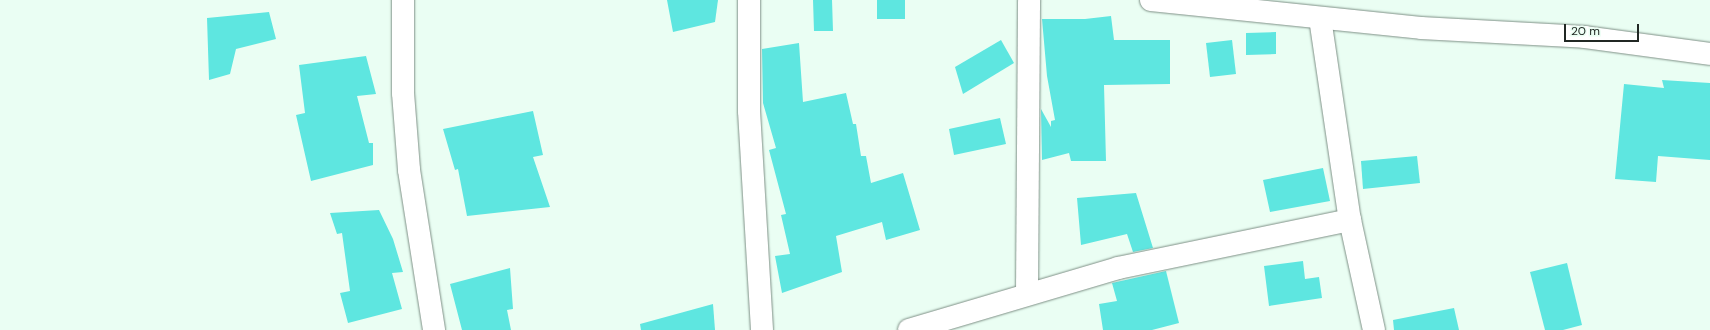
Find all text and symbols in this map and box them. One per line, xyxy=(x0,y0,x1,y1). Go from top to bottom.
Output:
scale bar xyxy=(1566,16,1641,42)
text: 20 m xyxy=(1571,23,1600,39)

